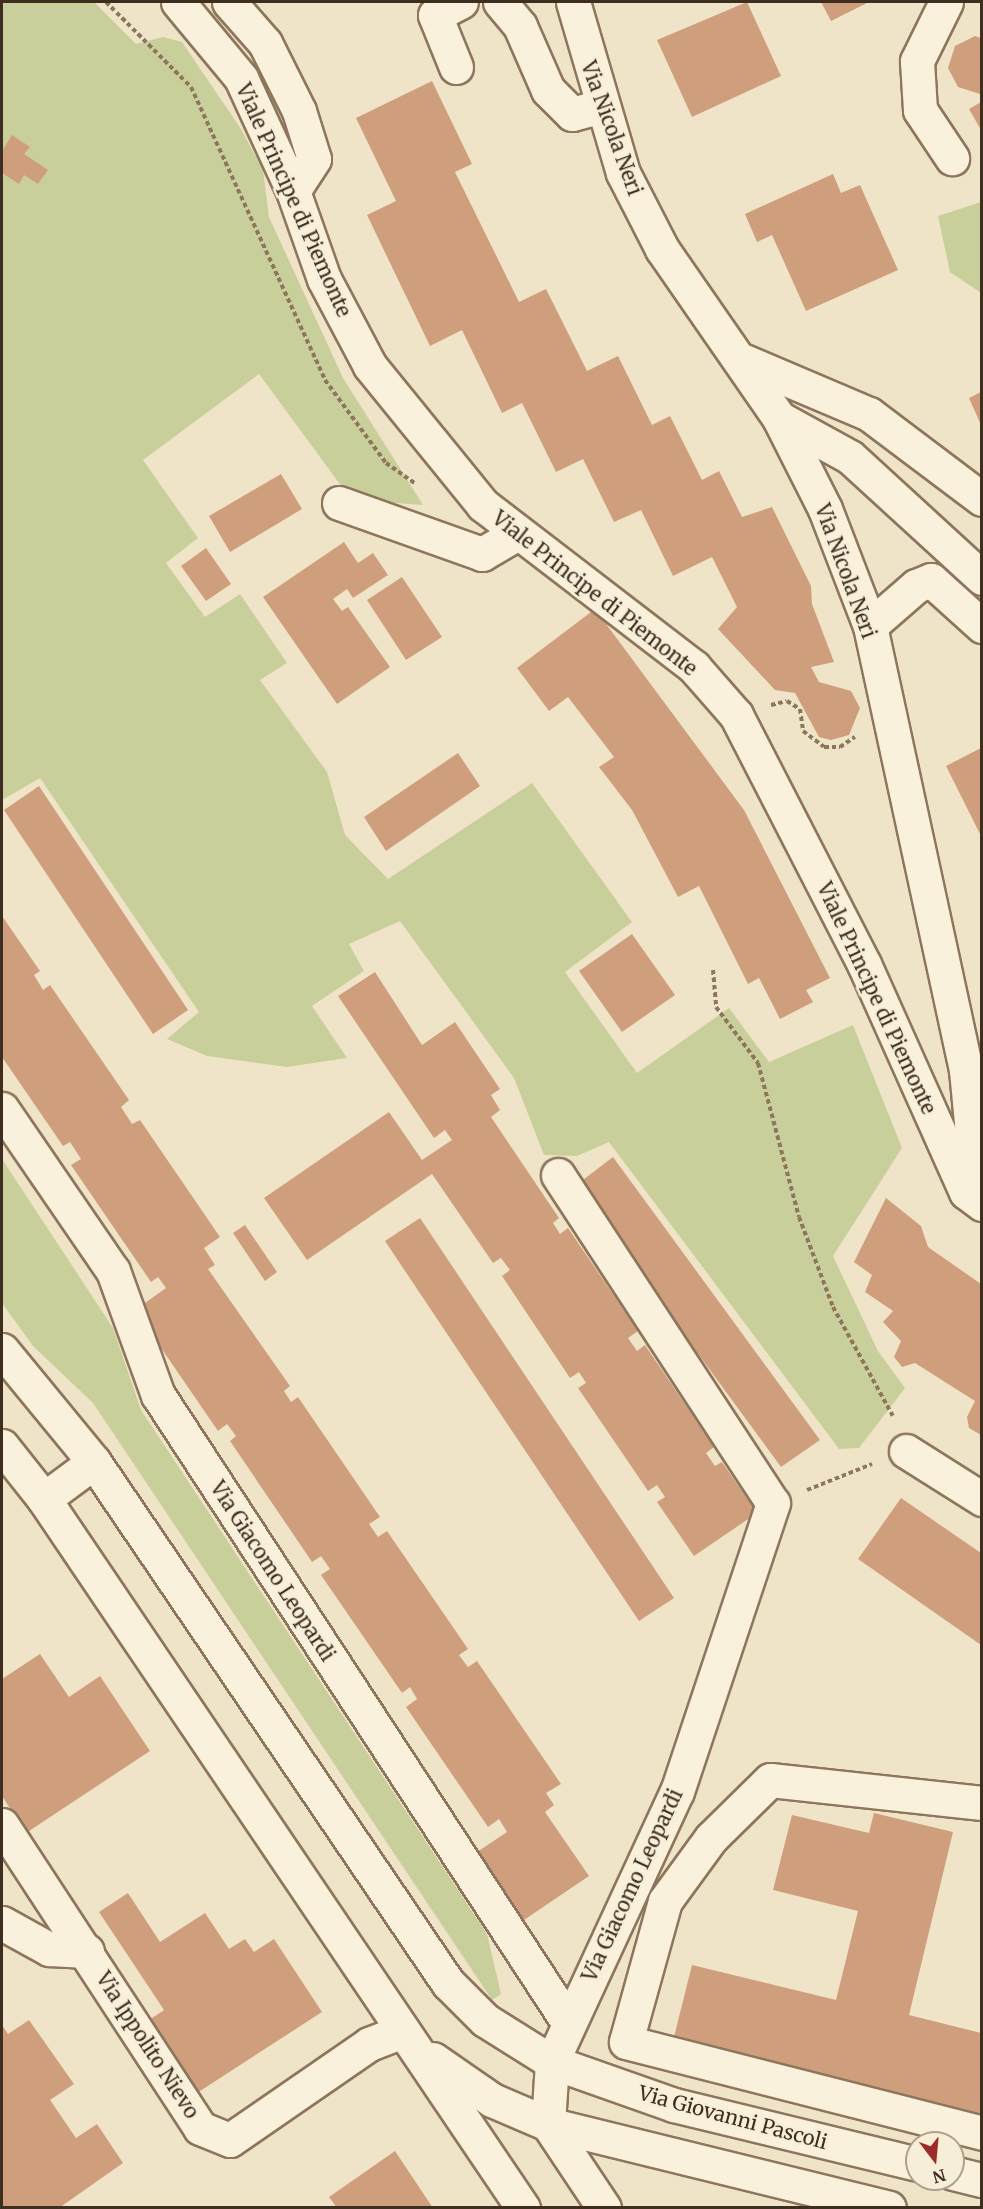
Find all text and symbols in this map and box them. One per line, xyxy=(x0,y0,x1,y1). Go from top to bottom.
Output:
street label: Via Nicola Neri xyxy=(577,58,647,198)
street label: Viale Principe di Piemonte xyxy=(232,80,356,320)
street label: Via Nicola Neri xyxy=(811,501,881,641)
street label: Viale Principe di Piemonte xyxy=(488,506,702,680)
street label: Viale Principe di Piemonte xyxy=(813,878,941,1118)
street label: Via Giacomo Leopardi xyxy=(206,1477,340,1665)
street label: Via Giacomo Leopardi xyxy=(577,1785,687,1985)
street label: Via Ippolito Nievo xyxy=(92,1967,204,2123)
street label: Via Giovanni Pascoli xyxy=(636,2080,830,2154)
north arrow xyxy=(905,2131,965,2191)
text: N xyxy=(931,2165,948,2188)

